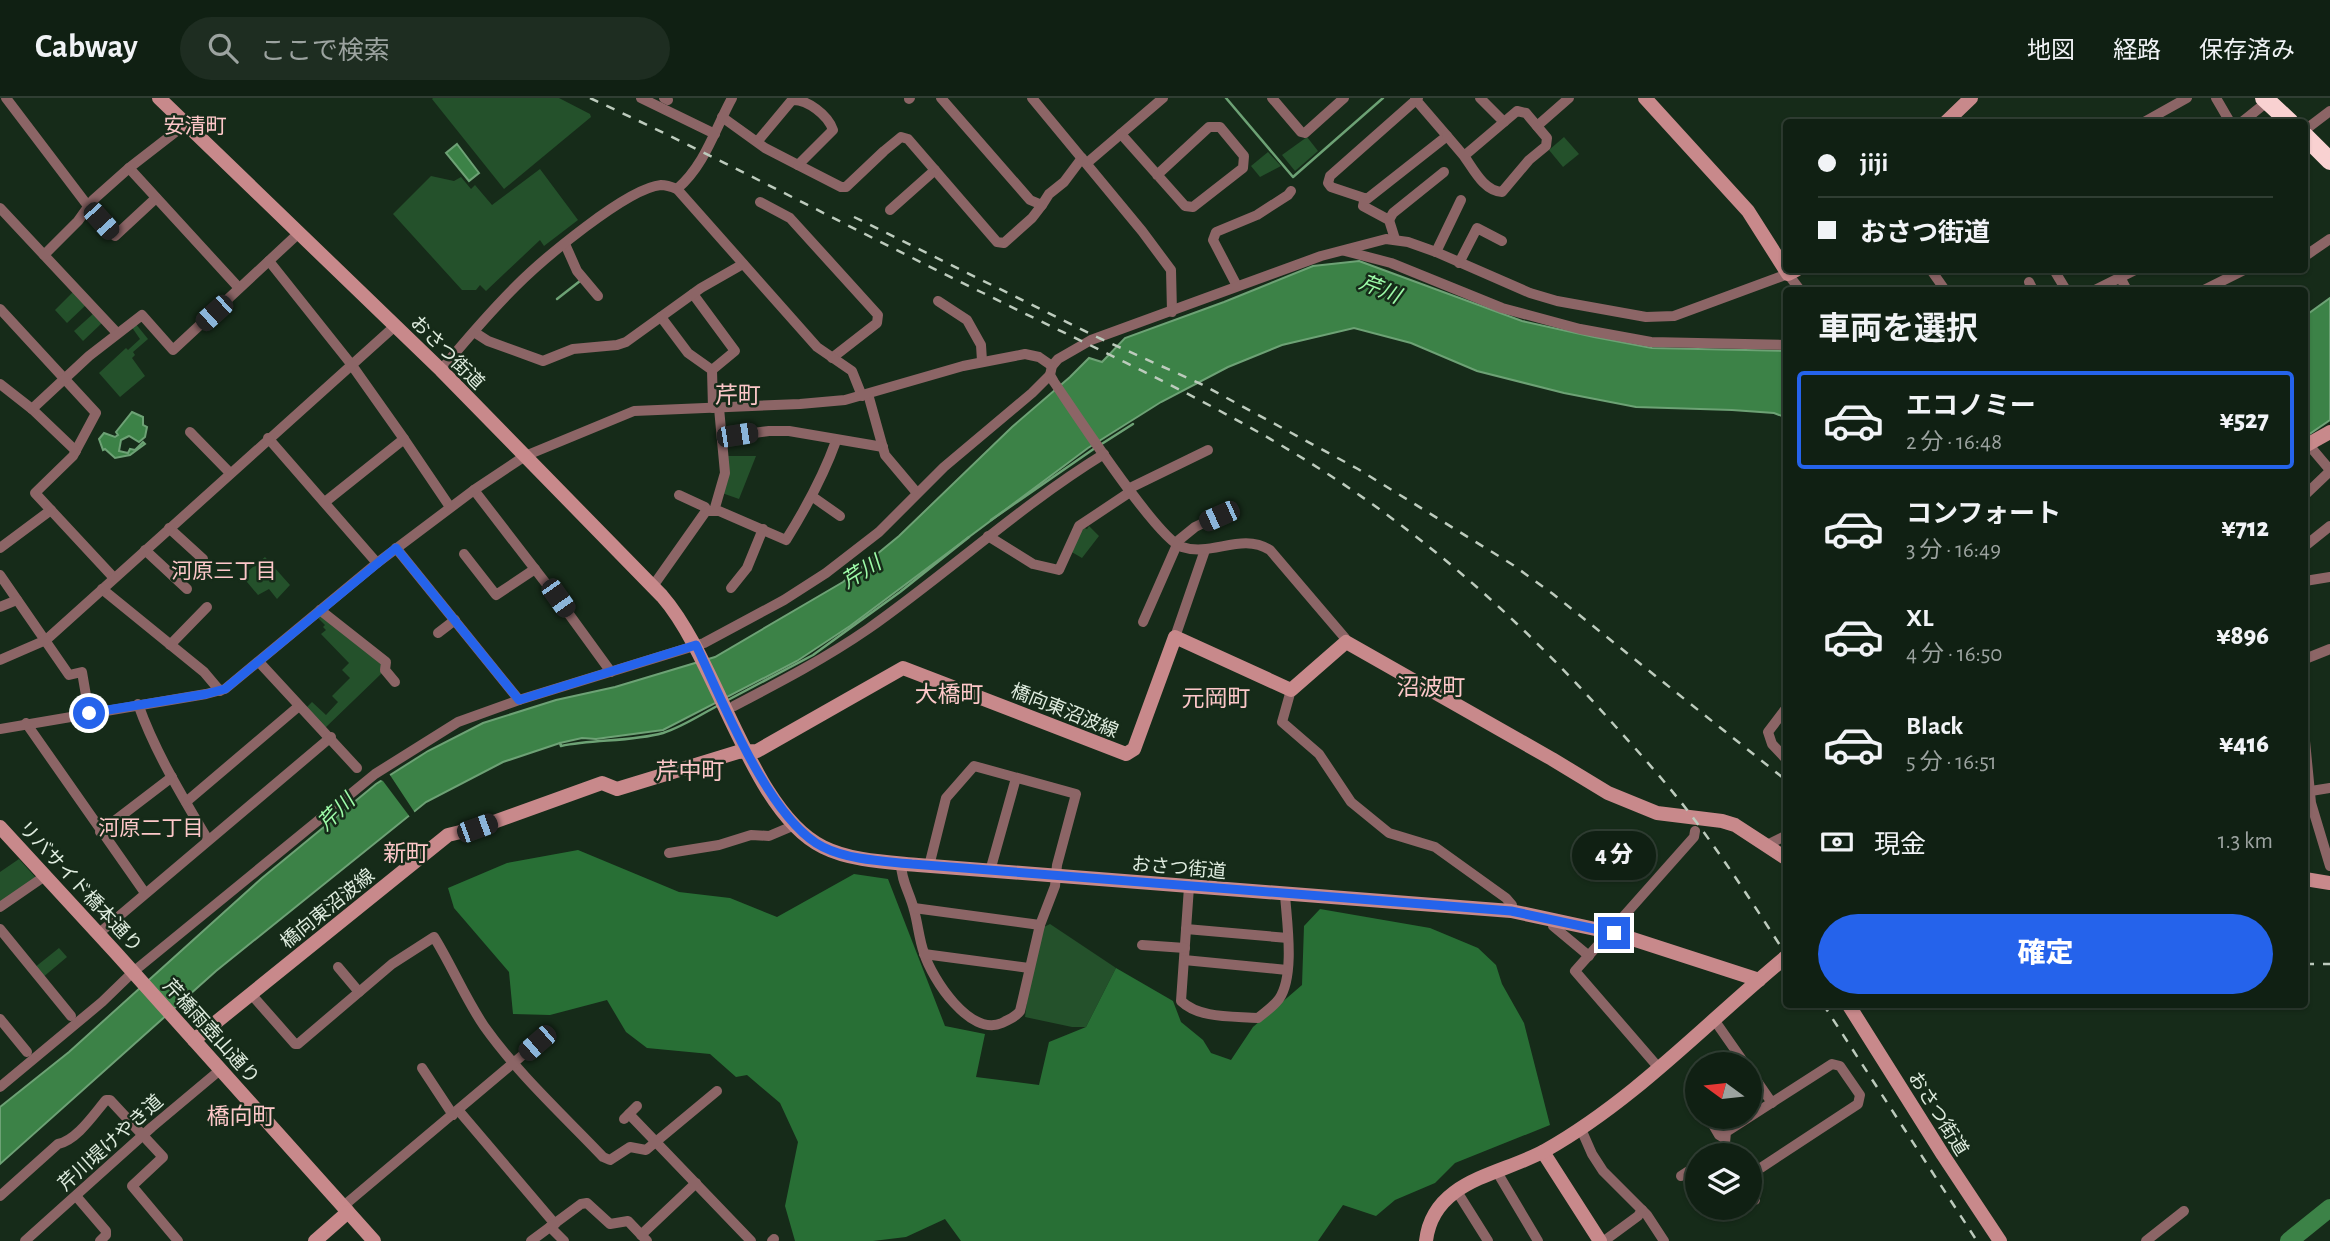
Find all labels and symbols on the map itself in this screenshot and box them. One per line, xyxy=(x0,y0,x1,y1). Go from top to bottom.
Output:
district label: 安清町 xyxy=(164,115,227,137)
car xyxy=(80,198,123,244)
water label: 芹川 xyxy=(1356,271,1405,308)
car xyxy=(192,291,237,335)
street label: おさつ街道 xyxy=(407,312,488,393)
district label: 芹町 xyxy=(715,383,761,408)
car xyxy=(715,421,760,449)
car xyxy=(1196,498,1243,534)
water label: 芹川 xyxy=(837,550,886,592)
district label: 河原三丁目 xyxy=(172,560,277,582)
car xyxy=(538,575,579,621)
district label: 沼波町 xyxy=(1397,675,1466,700)
street label: 橋向東沼波線 xyxy=(1008,680,1121,742)
district label: 大橋町 xyxy=(915,682,984,707)
district label: 元岡町 xyxy=(1182,687,1251,711)
route start xyxy=(73,697,105,729)
district label: 芹中町 xyxy=(656,759,725,784)
water label: 芹川 xyxy=(313,788,360,835)
car xyxy=(454,811,501,845)
street label: リバサイド橋本通り xyxy=(15,817,146,956)
district label: 河原二丁目 xyxy=(99,817,204,839)
callout: 4 分 xyxy=(1572,832,1656,880)
district label: 新町 xyxy=(383,841,429,866)
street label: おさつ街道 xyxy=(1131,854,1227,882)
street label: 橋向東沼波線 xyxy=(277,865,378,952)
route end xyxy=(1598,917,1630,949)
street label: 芹橋雨壺山通り xyxy=(159,976,263,1088)
car xyxy=(515,1021,560,1065)
north arrow xyxy=(1685,1052,1762,1129)
street label: おさつ街道 xyxy=(1904,1068,1972,1159)
street label: 芹川堤けやき道 xyxy=(55,1091,167,1195)
district label: 橋向町 xyxy=(207,1104,276,1129)

